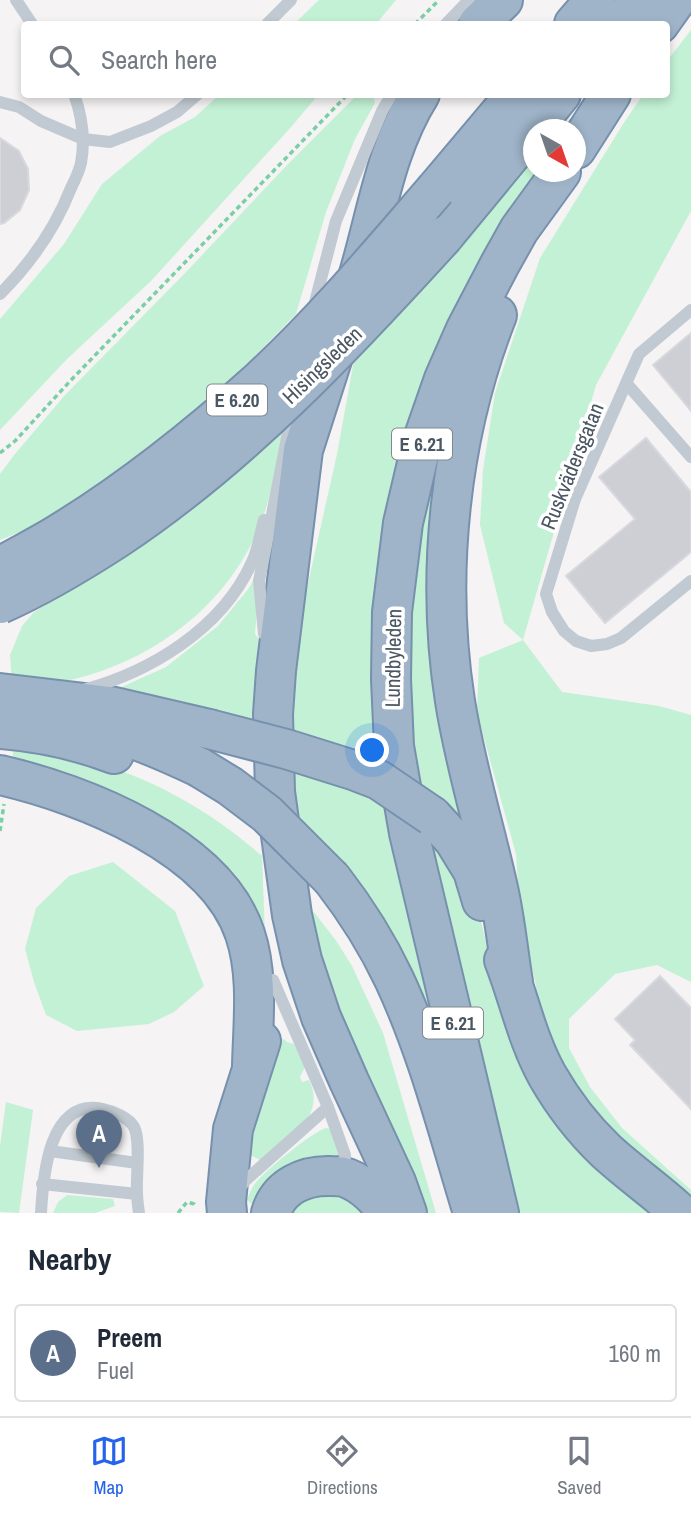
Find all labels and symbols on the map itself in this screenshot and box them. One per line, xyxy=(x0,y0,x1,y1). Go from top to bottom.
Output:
north arrow xyxy=(523,119,586,182)
street label: Hisingsleden xyxy=(276,320,368,410)
road number: E 6.20 xyxy=(207,384,267,416)
street label: Ruskvädersgatan xyxy=(533,398,611,534)
road number: E 6.21 xyxy=(392,428,452,460)
street label: Lundbyleden xyxy=(378,608,408,708)
your location xyxy=(355,733,389,767)
road number: E 6.21 xyxy=(423,1007,483,1038)
pin: A xyxy=(76,1110,122,1168)

